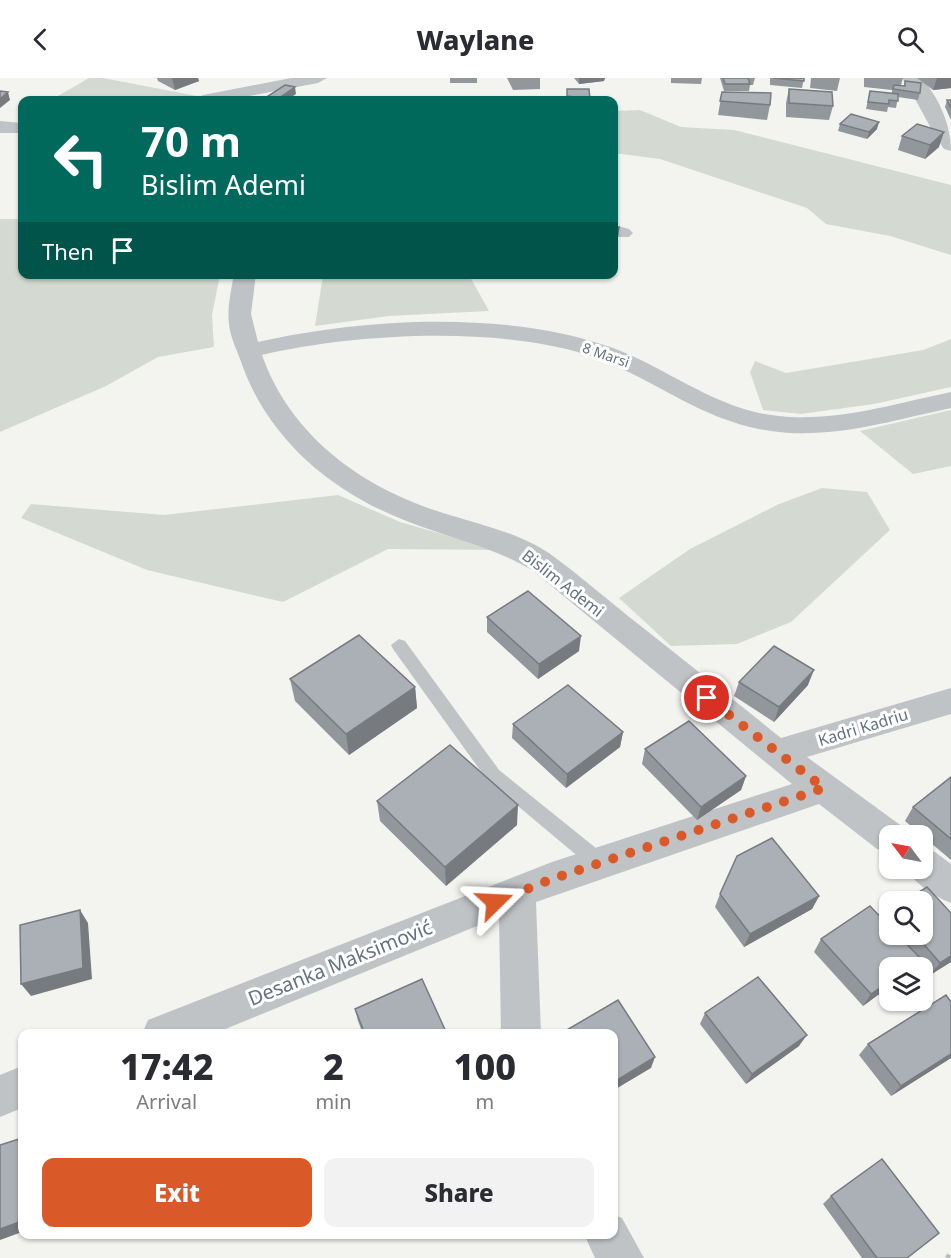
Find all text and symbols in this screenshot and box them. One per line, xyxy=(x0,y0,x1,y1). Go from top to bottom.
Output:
text: Waylane xyxy=(417,21,534,58)
icon: back xyxy=(24,23,57,56)
icon: search xyxy=(894,23,927,56)
text: 70 m xyxy=(141,112,241,169)
icon: left xyxy=(42,120,120,198)
text: Bislim Ademi xyxy=(141,166,306,203)
icon: arrive xyxy=(106,234,139,267)
text: Then xyxy=(42,236,94,266)
street label: 8 Marsi xyxy=(580,338,632,371)
street label: Bislim Ademi xyxy=(518,544,608,622)
pin xyxy=(681,672,732,723)
icon: arrive xyxy=(690,681,723,714)
street label: Kadri Kadriu xyxy=(815,703,911,751)
north arrow xyxy=(879,825,933,879)
map controls xyxy=(879,825,933,1011)
position arrow xyxy=(463,870,527,934)
button: search xyxy=(879,891,933,945)
street label: Desanka Maksimović xyxy=(244,913,436,1012)
button: layers xyxy=(879,957,933,1011)
text: 17:42 xyxy=(120,1042,213,1091)
text: 2 xyxy=(323,1042,344,1091)
text: 100 xyxy=(454,1042,516,1091)
text: Arrival xyxy=(136,1088,197,1115)
text: min xyxy=(315,1088,352,1115)
text: m xyxy=(475,1088,494,1115)
button: Exit xyxy=(42,1158,312,1227)
button: Share xyxy=(324,1158,594,1227)

